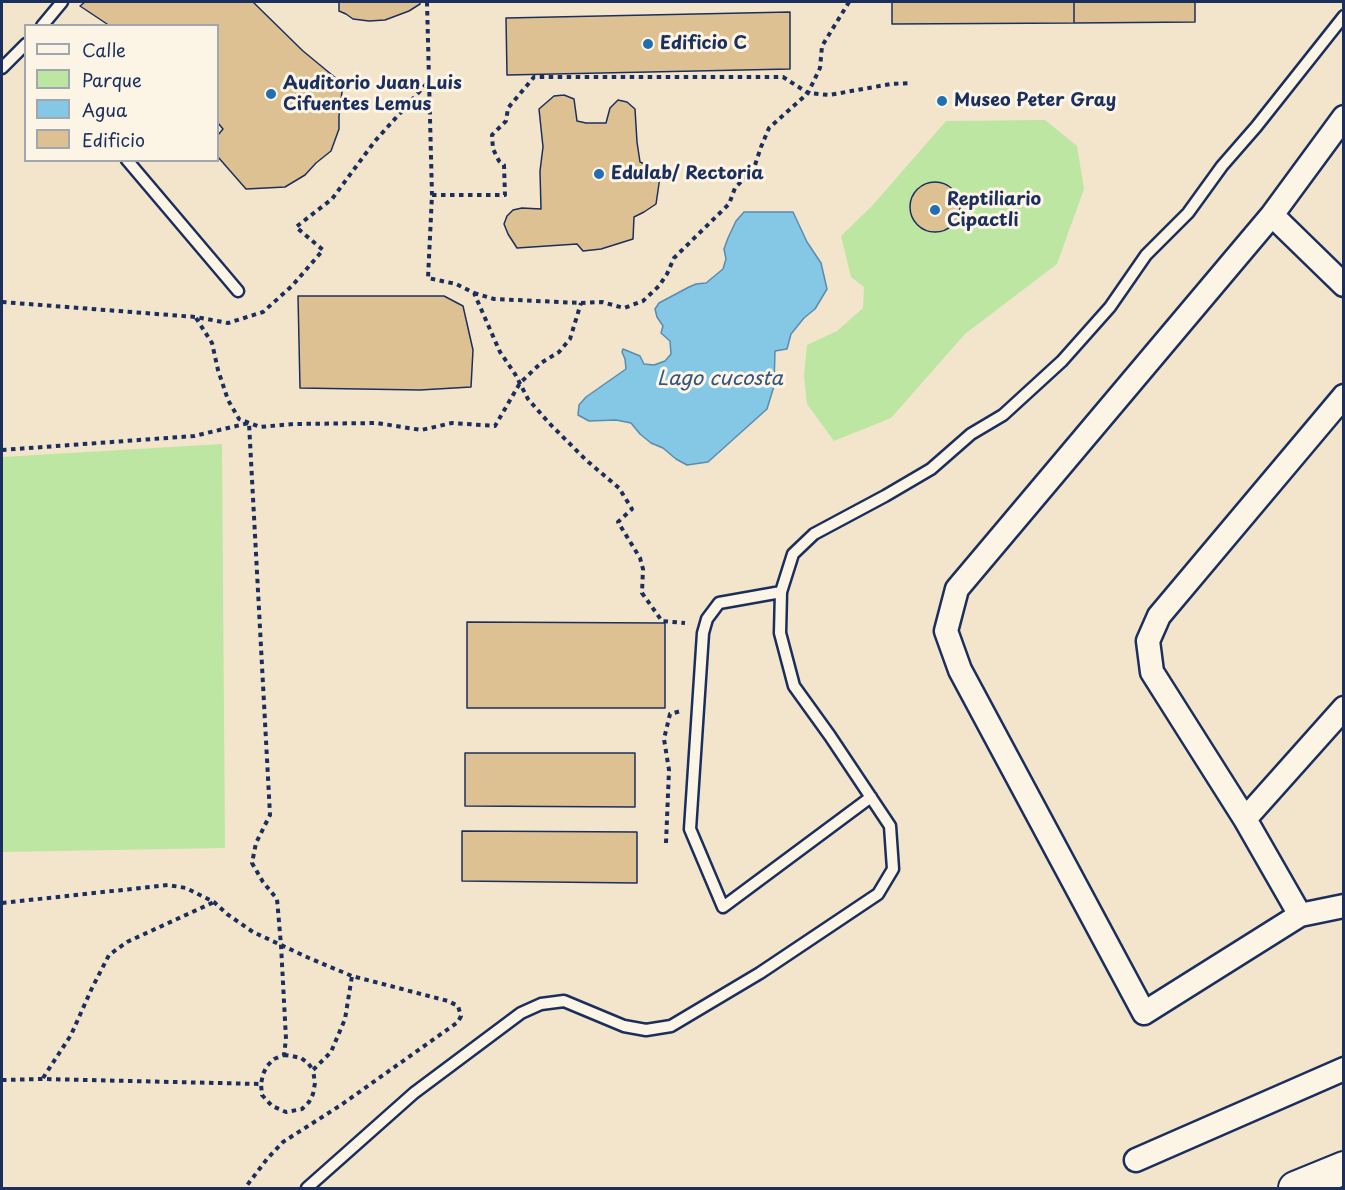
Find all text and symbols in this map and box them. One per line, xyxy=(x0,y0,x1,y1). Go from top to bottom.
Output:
legend xyxy=(24,24,219,162)
place label: Edificio C xyxy=(660,33,747,55)
text: Calle xyxy=(82,36,126,63)
marker: Edificio C xyxy=(641,37,655,51)
text: Parque xyxy=(82,66,142,93)
place label: Auditorio Juan Luis Cifuentes Lemus xyxy=(283,73,462,116)
marker: Auditorio Juan Luis Cifuentes Lemus xyxy=(264,87,278,101)
place label: Museo Peter Gray xyxy=(954,90,1116,112)
marker: Museo Peter Gray xyxy=(935,94,949,108)
text: Agua xyxy=(82,96,127,123)
text: Edificio xyxy=(82,126,145,153)
place label: Edulab/ Rectoria xyxy=(611,163,764,185)
marker: Edulab/ Rectoria xyxy=(592,167,606,181)
place label: Reptiliario Cipactli xyxy=(947,189,1041,232)
marker: Reptiliario Cipactli xyxy=(928,203,942,217)
water label: Lago cucosta xyxy=(657,367,783,391)

